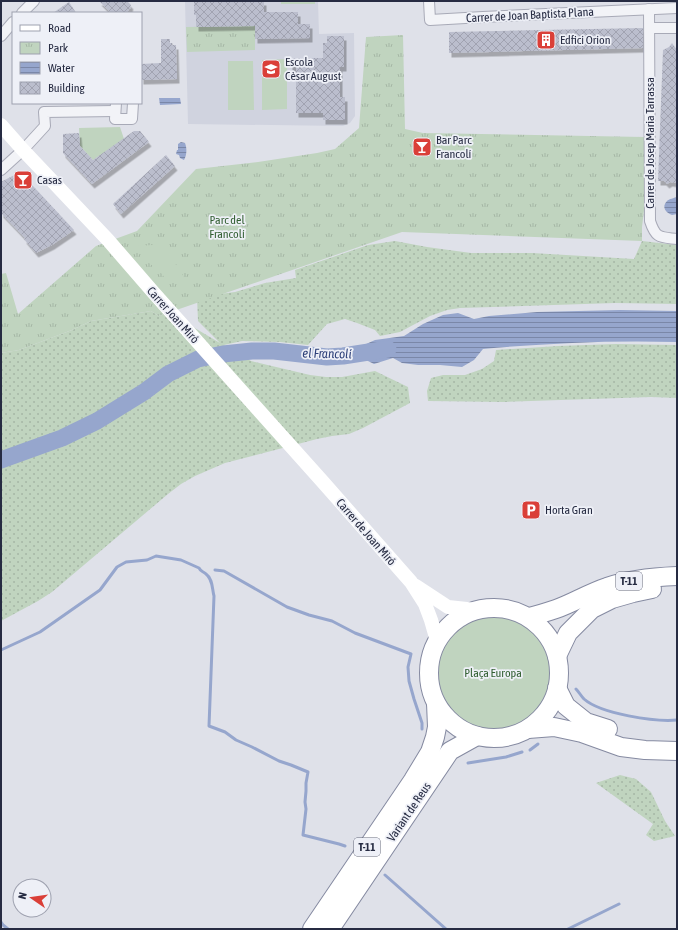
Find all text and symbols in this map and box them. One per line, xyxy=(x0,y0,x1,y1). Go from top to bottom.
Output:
street label: Carrer de Joan Baptista Plana xyxy=(466,5,594,25)
legend xyxy=(12,12,142,104)
text: Road xyxy=(48,21,71,35)
building icon: Edfici Orion xyxy=(535,29,557,51)
place label: Edfici Orion xyxy=(560,33,610,47)
text: Park xyxy=(48,41,69,55)
place label: Escola Cèsar August xyxy=(285,55,342,83)
school or university icon: Escola Cèsar August xyxy=(260,58,282,80)
text: Water xyxy=(48,61,75,75)
street label: Carrer de Josep Maria Tarrassa xyxy=(643,77,657,209)
text: Building xyxy=(48,81,86,95)
place label: Bar Parc Francolí xyxy=(436,133,472,161)
bar icon: Bar Parc Francolí xyxy=(411,136,433,158)
bar icon: Casas xyxy=(12,169,34,191)
place label: Casas xyxy=(37,173,62,187)
park label: Parc del Francolí xyxy=(209,213,245,241)
street label: Carrer Joan Miró xyxy=(144,284,202,346)
water label: el Francolí xyxy=(302,346,353,361)
street label: Carrer de Joan Miró xyxy=(333,496,399,569)
parking icon: Horta Gran xyxy=(520,499,542,521)
place label: Horta Gran xyxy=(545,503,593,517)
road number: T-11 xyxy=(616,572,642,590)
park label: Plaça Europa xyxy=(464,666,522,680)
street label: Variant de Reus xyxy=(384,780,434,844)
road number: T-11 xyxy=(354,838,380,856)
north arrow xyxy=(12,878,52,918)
text: N xyxy=(16,891,29,900)

